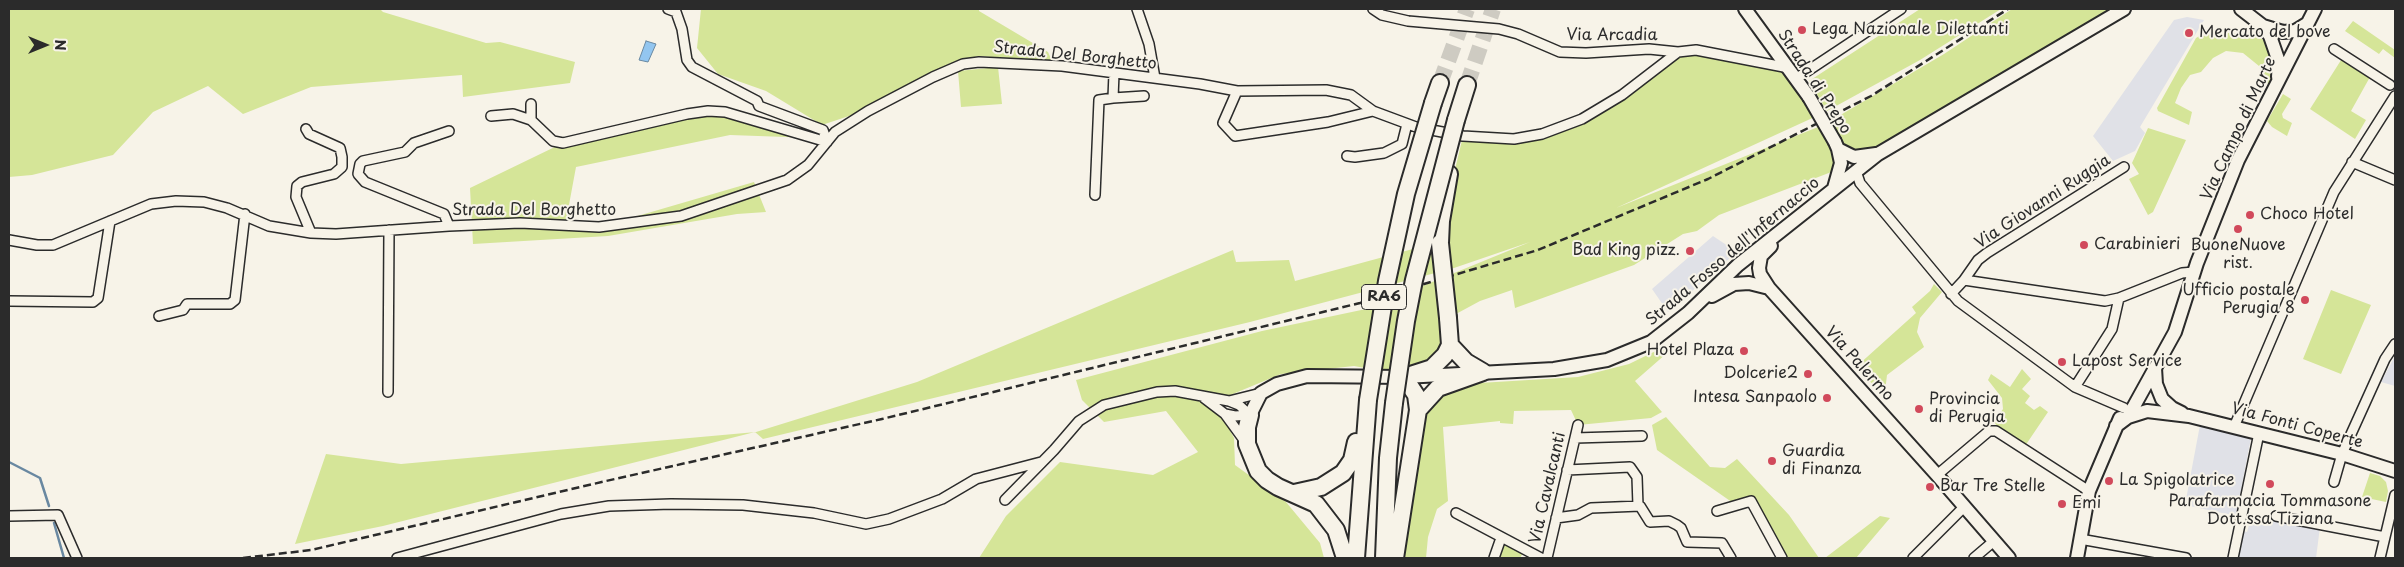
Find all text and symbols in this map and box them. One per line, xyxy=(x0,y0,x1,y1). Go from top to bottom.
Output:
north arrow xyxy=(20,20,70,70)
place label: Lega Nazionale Dilettanti xyxy=(1812,20,2009,40)
place label: Mercato del bove xyxy=(2199,23,2331,43)
marker: Lega Nazionale Dilettanti xyxy=(1796,24,1808,36)
street label: Via Arcadia xyxy=(1566,26,1658,46)
street label: Strada di Prepo xyxy=(1773,26,1855,138)
marker: Mercato del bove xyxy=(2183,27,2195,39)
street label: Strada Del Borghetto xyxy=(992,38,1158,74)
text: N xyxy=(50,39,71,51)
street label: Via Campo di Marte xyxy=(2197,54,2281,204)
street label: Via Giovanni Ruggia xyxy=(1972,151,2114,253)
street label: Strada Fosso dell'Infernaccio xyxy=(1642,174,1824,330)
street label: Strada Del Borghetto xyxy=(452,201,616,221)
place label: Choco Hotel xyxy=(2260,205,2354,225)
marker: Choco Hotel xyxy=(2244,209,2256,221)
marker: BuoneNuove rist. xyxy=(2232,223,2244,235)
place label: Carabinieri xyxy=(2094,235,2180,255)
place label: BuoneNuove rist. xyxy=(2190,236,2286,274)
marker: Carabinieri xyxy=(2078,239,2090,251)
place label: Bad King pizz. xyxy=(1572,241,1680,261)
marker: Bad King pizz. xyxy=(1684,245,1696,257)
place label: Ufficio postale Perugia 8 xyxy=(2182,281,2295,319)
road number: RA6 xyxy=(1362,284,1406,310)
marker: Ufficio postale Perugia 8 xyxy=(2299,294,2311,306)
street label: Via Palermo xyxy=(1821,323,1897,405)
place label: Hotel Plaza xyxy=(1647,341,1734,361)
marker: Hotel Plaza xyxy=(1738,345,1750,357)
place label: Lapost Service xyxy=(2072,352,2182,372)
marker: Lapost Service xyxy=(2056,356,2068,368)
place label: Dolcerie2 xyxy=(1723,364,1798,384)
marker: Dolcerie2 xyxy=(1802,368,1814,380)
place label: Intesa Sanpaolo xyxy=(1693,388,1817,408)
place label: Provincia di Perugia xyxy=(1929,390,2005,428)
marker: Intesa Sanpaolo xyxy=(1821,392,1833,404)
street label: Via Fonti Coperte xyxy=(2229,399,2365,453)
marker: Provincia di Perugia xyxy=(1913,403,1925,415)
street label: Via Cavalcanti xyxy=(1526,430,1570,546)
place label: Guardia di Finanza xyxy=(1782,442,1861,480)
marker: Guardia di Finanza xyxy=(1766,455,1778,467)
place label: La Spigolatrice xyxy=(2119,471,2234,491)
marker: La Spigolatrice xyxy=(2103,475,2115,487)
place label: Bar Tre Stelle xyxy=(1940,477,2045,497)
marker: Parafarmacia Tommasone Dott.ssa Tiziana xyxy=(2264,478,2276,490)
marker: Bar Tre Stelle xyxy=(1924,481,1936,493)
place label: Parafarmacia Tommasone Dott.ssa Tiziana xyxy=(2168,492,2372,530)
place label: Emi xyxy=(2072,494,2101,514)
marker: Emi xyxy=(2056,498,2068,510)

